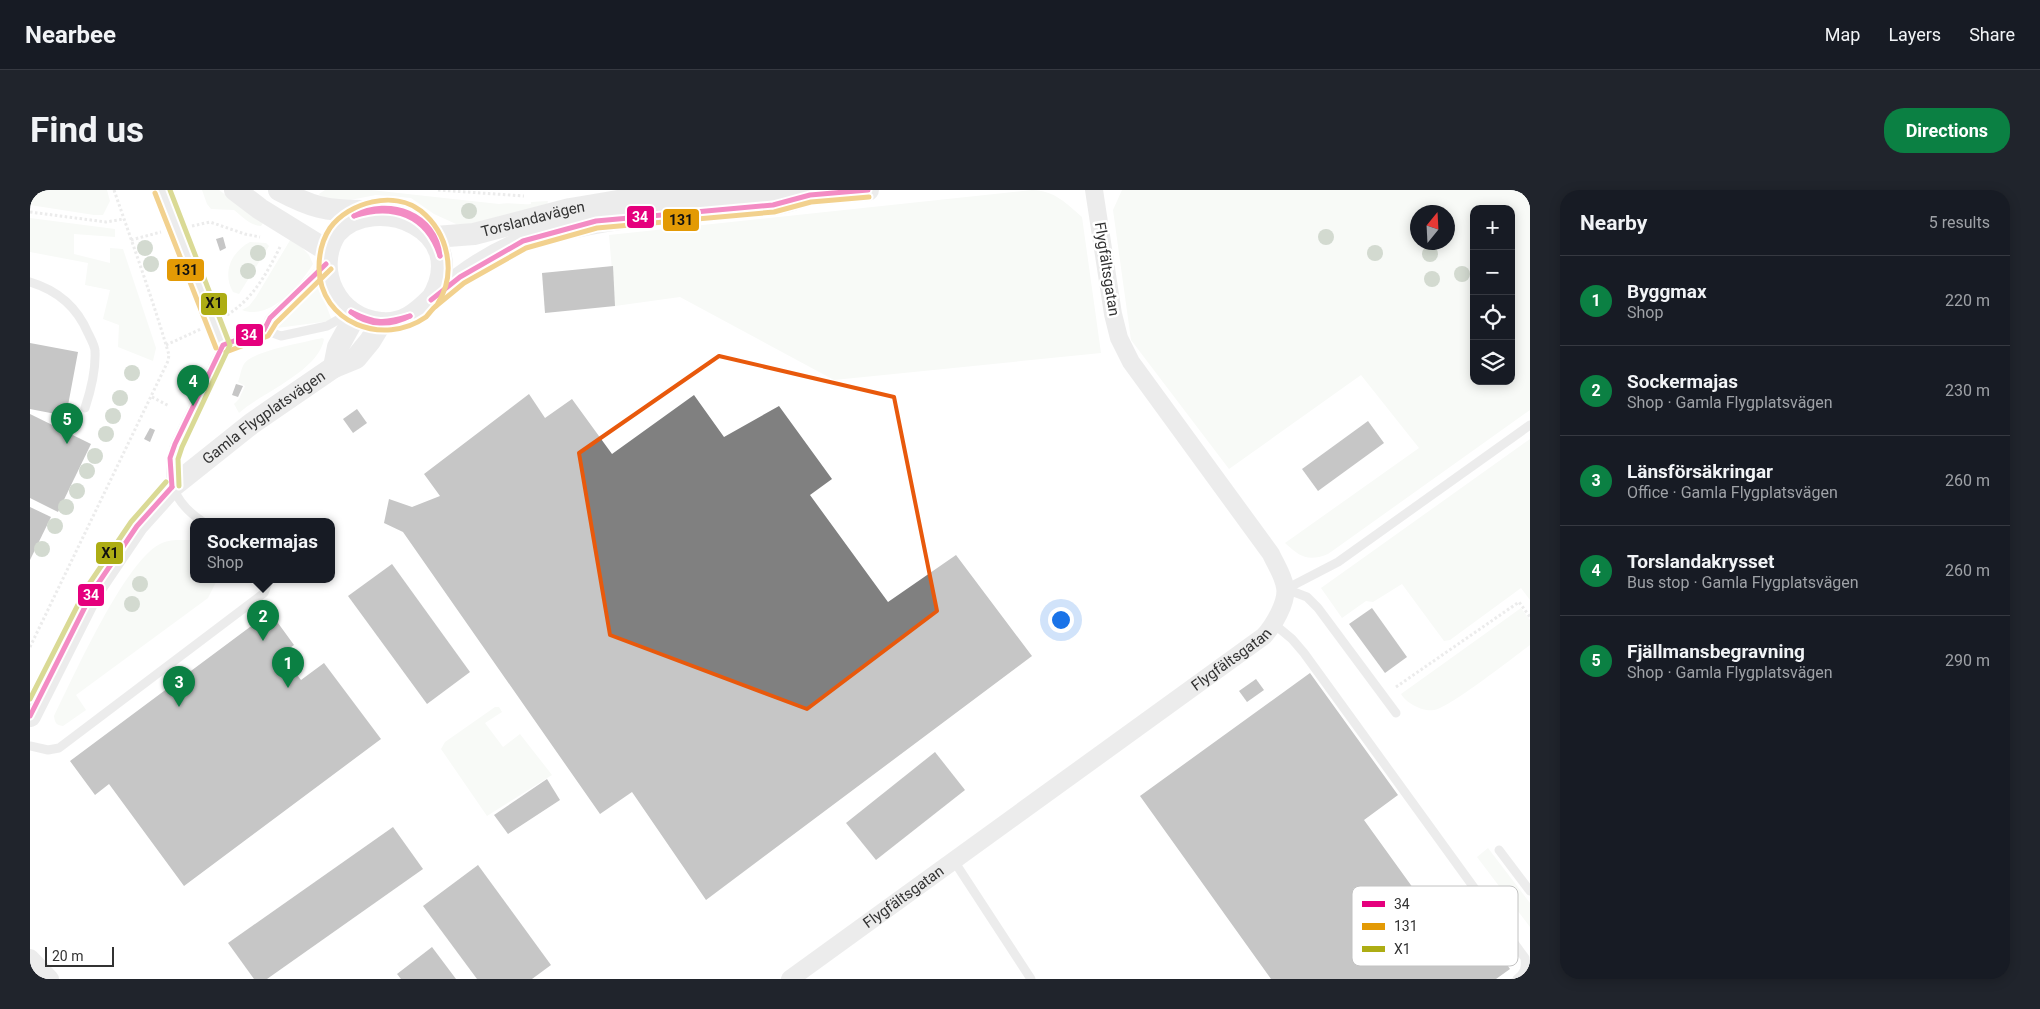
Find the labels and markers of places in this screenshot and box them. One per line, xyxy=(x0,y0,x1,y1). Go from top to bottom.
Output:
pin: 4 xyxy=(177,365,209,406)
pin: 5 xyxy=(51,403,83,444)
pin: 2 xyxy=(247,600,279,641)
pin: 1 xyxy=(272,647,304,688)
pin: 3 xyxy=(163,666,195,707)

